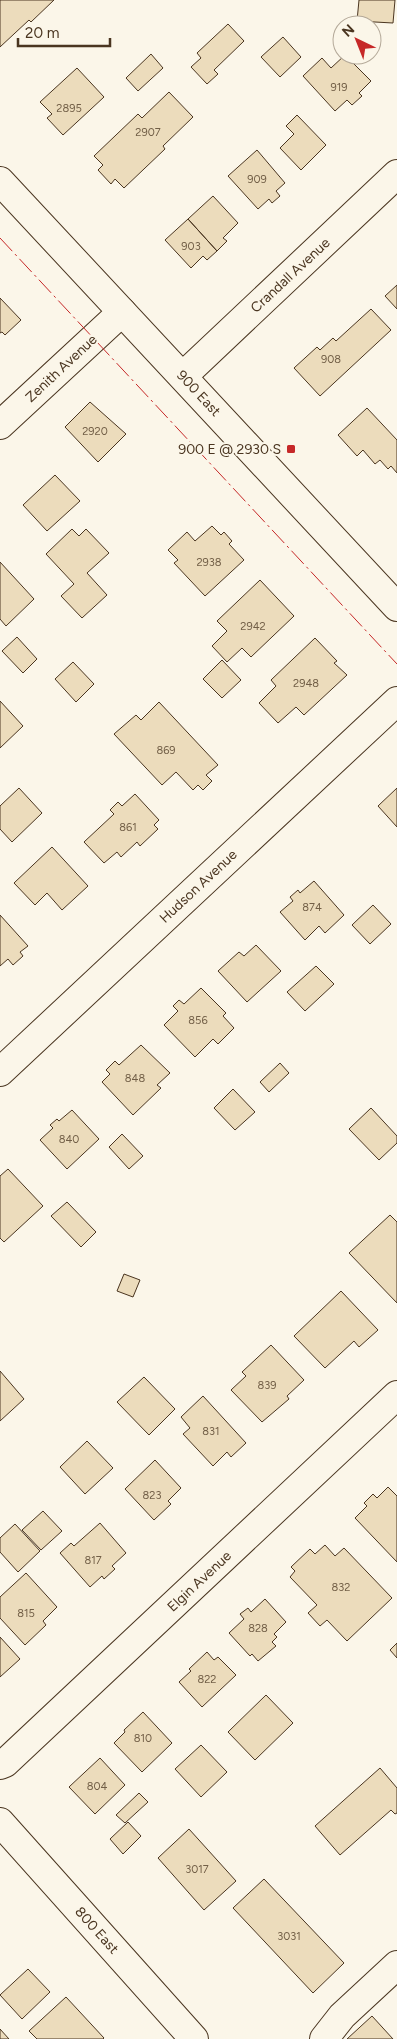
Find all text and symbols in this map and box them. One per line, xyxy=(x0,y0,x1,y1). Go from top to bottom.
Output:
scale bar xyxy=(18,15,110,47)
north arrow xyxy=(332,15,382,65)
text: N xyxy=(339,21,358,41)
text: 20 m xyxy=(25,24,59,42)
house number: 919 xyxy=(331,81,348,94)
house number: 2895 xyxy=(56,102,82,115)
house number: 2907 xyxy=(135,126,161,139)
house number: 909 xyxy=(247,173,267,186)
street label: Crandall Avenue xyxy=(247,234,334,316)
house number: 903 xyxy=(181,240,201,253)
street label: Zenith Avenue xyxy=(22,331,101,406)
house number: 908 xyxy=(321,353,341,366)
street label: 900 East xyxy=(173,367,224,420)
house number: 2920 xyxy=(82,425,108,438)
place label: 900 E @ 2930 S xyxy=(178,441,281,458)
marker: 900 E @ 2930 S xyxy=(285,443,297,455)
house number: 2938 xyxy=(196,556,222,569)
house number: 2942 xyxy=(240,620,266,633)
house number: 2948 xyxy=(293,677,319,690)
house number: 869 xyxy=(156,744,176,757)
house number: 861 xyxy=(119,821,137,834)
street label: Hudson Avenue xyxy=(156,846,241,927)
house number: 874 xyxy=(302,901,322,914)
house number: 856 xyxy=(188,1014,208,1027)
house number: 848 xyxy=(125,1072,145,1085)
house number: 840 xyxy=(59,1133,79,1146)
house number: 839 xyxy=(258,1379,276,1392)
house number: 831 xyxy=(202,1425,220,1438)
house number: 823 xyxy=(143,1489,161,1502)
street label: Elgin Avenue xyxy=(164,1547,235,1615)
house number: 817 xyxy=(84,1554,102,1567)
house number: 832 xyxy=(332,1581,350,1594)
house number: 815 xyxy=(17,1607,35,1620)
house number: 828 xyxy=(248,1622,268,1635)
house number: 822 xyxy=(197,1673,217,1686)
house number: 810 xyxy=(134,1732,152,1745)
house number: 804 xyxy=(87,1780,107,1793)
house number: 3017 xyxy=(185,1863,209,1876)
street label: 800 East xyxy=(71,1903,122,1957)
house number: 3031 xyxy=(277,1930,301,1943)

